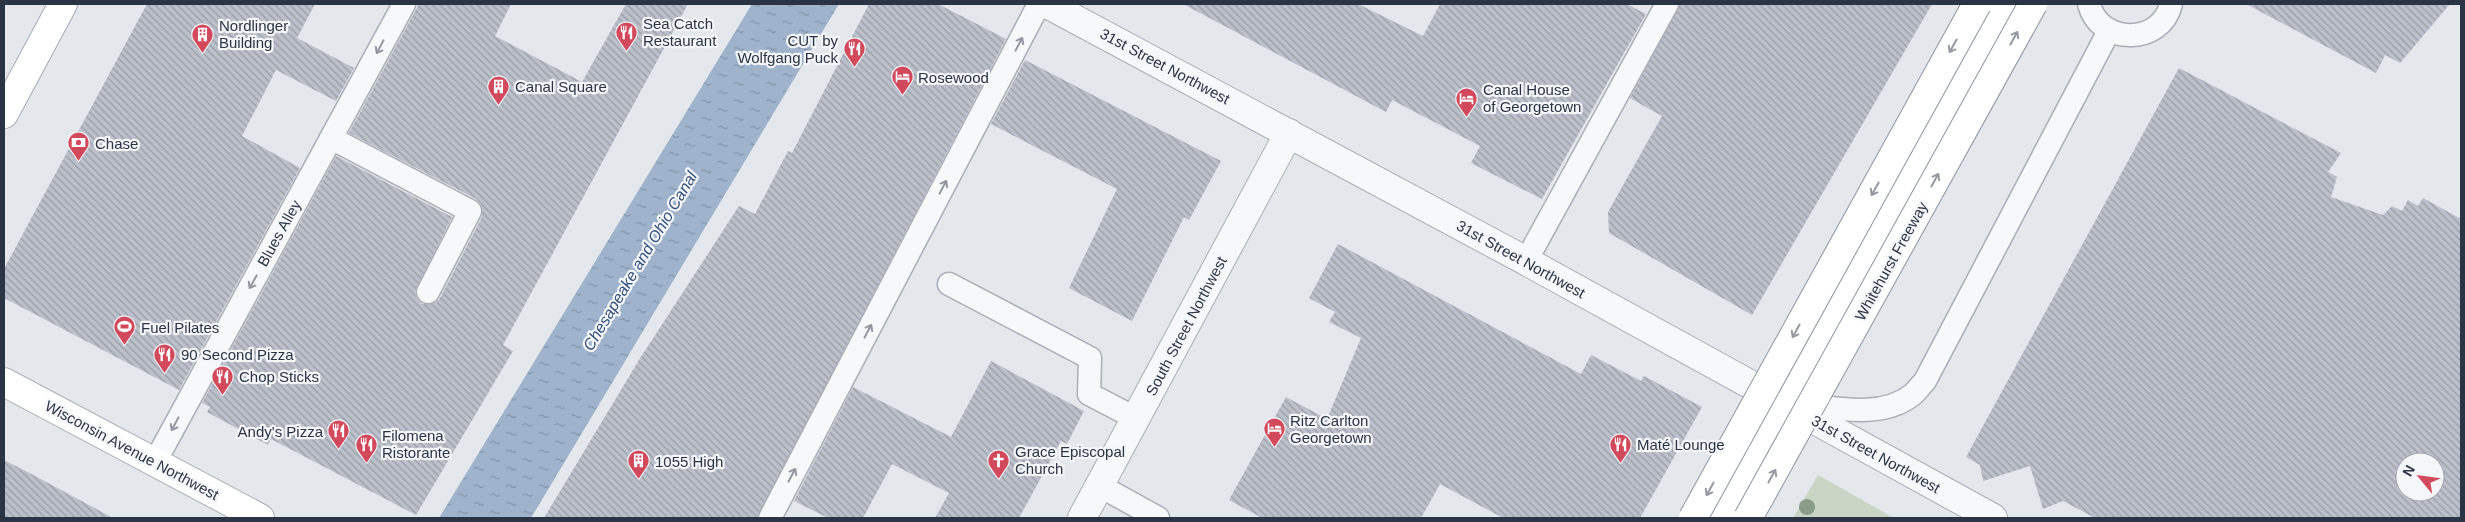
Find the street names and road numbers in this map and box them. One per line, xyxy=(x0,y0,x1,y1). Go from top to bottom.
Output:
street label: 31st Street Northwest xyxy=(1097,25,1233,108)
street label: Blues Alley xyxy=(254,196,304,269)
street label: Whitehurst Freeway xyxy=(1851,198,1931,323)
street label: 31st Street Northwest xyxy=(1454,217,1589,302)
street label: South Street Northwest xyxy=(1142,253,1230,398)
street label: Wisconsin Avenue Northwest xyxy=(42,397,222,503)
street label: 31st Street Northwest xyxy=(1809,412,1944,497)

